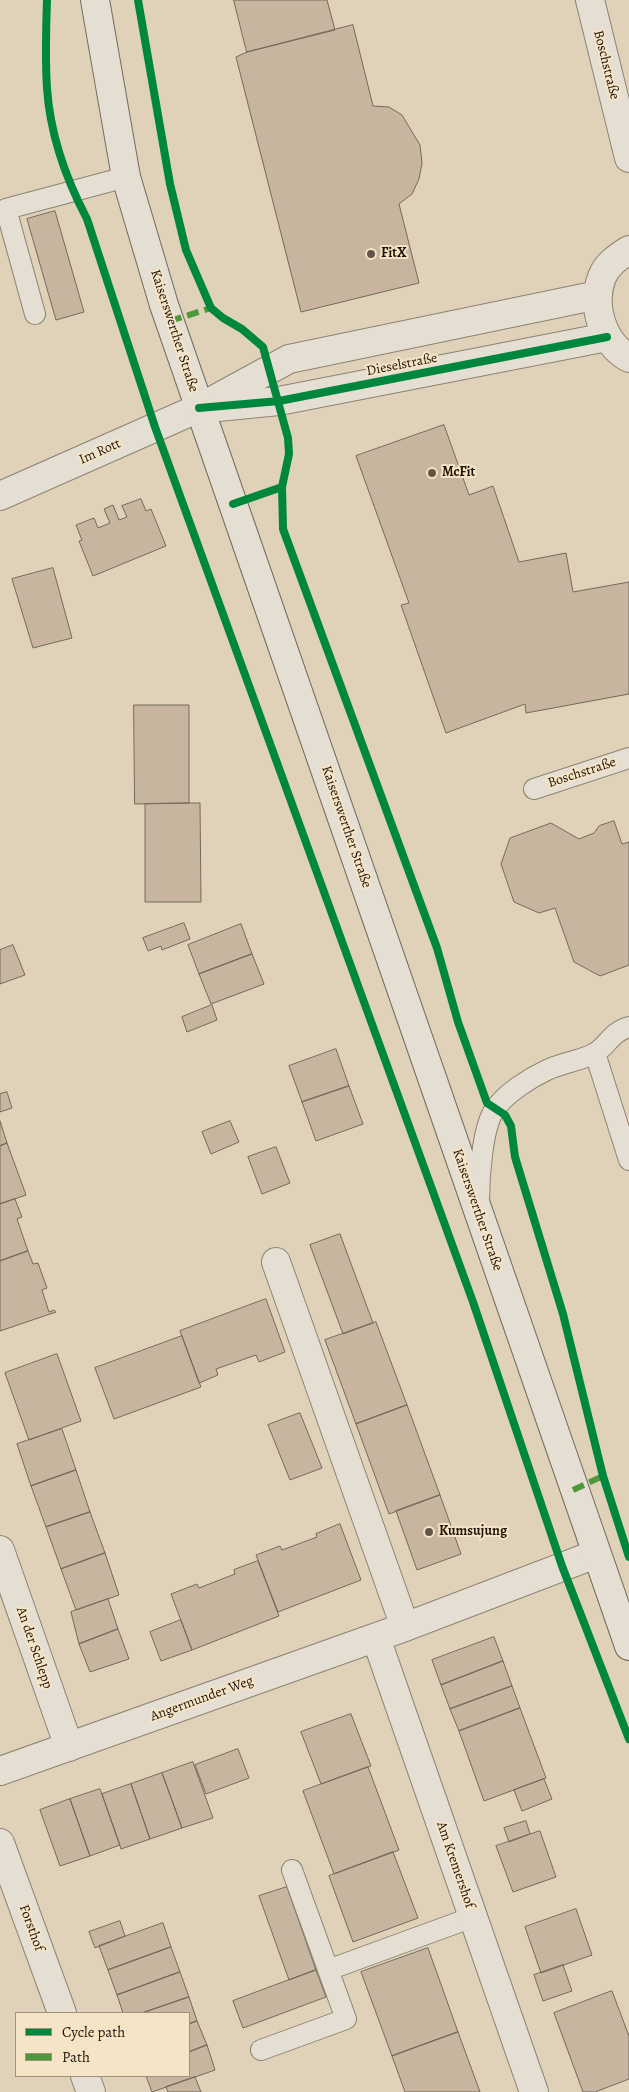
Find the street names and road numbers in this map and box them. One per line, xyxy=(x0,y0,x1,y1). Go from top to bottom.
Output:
street label: Boschstraße xyxy=(589,29,623,101)
street label: Kaiserswerther Straße xyxy=(146,267,202,395)
street label: Dieselstraße xyxy=(365,350,439,380)
street label: Im Rott xyxy=(77,435,123,469)
street label: Boschstraße xyxy=(546,754,618,792)
street label: Kaiserswerther Straße xyxy=(317,764,375,890)
street label: Kaiserswerther Straße xyxy=(448,1147,506,1273)
street label: An der Schlepp xyxy=(12,1605,56,1691)
street label: Angermunder Weg xyxy=(148,1673,256,1725)
street label: Am Kremershof xyxy=(432,1819,478,1911)
street label: Forsthof xyxy=(15,1902,47,1954)

